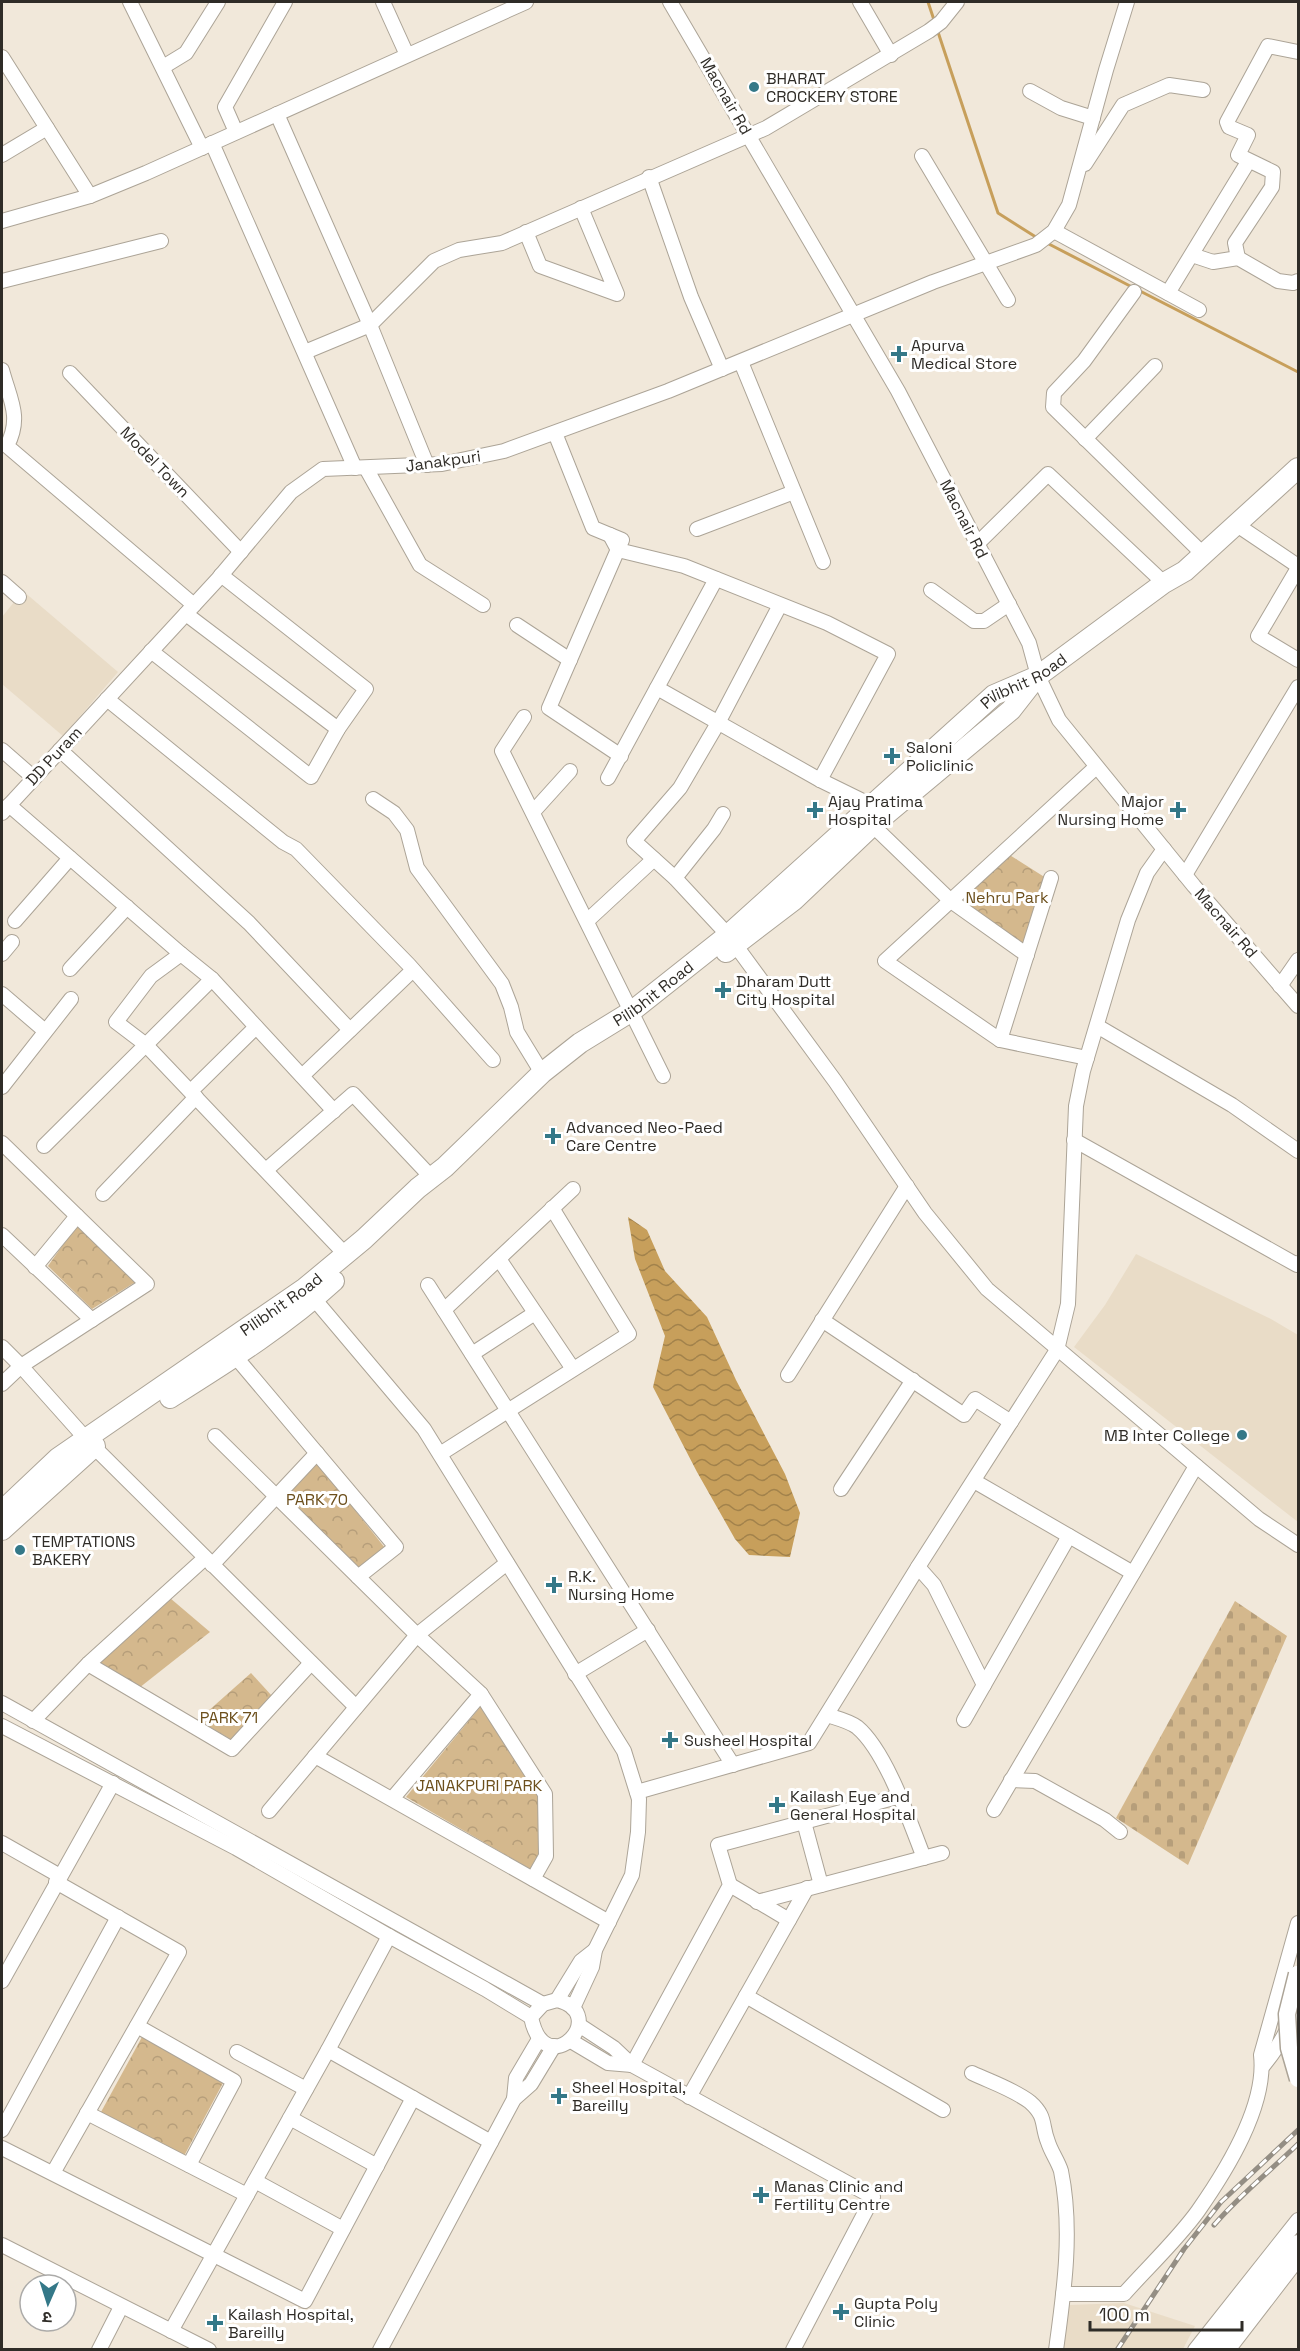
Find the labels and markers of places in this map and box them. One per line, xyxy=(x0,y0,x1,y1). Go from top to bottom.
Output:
place label: BHARAT CROCKERY STORE xyxy=(766,68,898,107)
marker: BHARAT CROCKERY STORE xyxy=(747,80,761,94)
place label: Apurva Medical Store xyxy=(911,335,1017,374)
marker: Apurva Medical Store xyxy=(892,347,906,361)
place label: Saloni Policlinic xyxy=(906,737,974,776)
marker: Saloni Policlinic xyxy=(883,747,901,765)
place label: Ajay Pratima Hospital xyxy=(828,791,923,830)
place label: Major Nursing Home xyxy=(1058,791,1164,830)
marker: Ajay Pratima Hospital xyxy=(806,801,824,819)
marker: Major Nursing Home xyxy=(1169,801,1187,819)
place label: Dharam Dutt City Hospital xyxy=(736,971,835,1010)
marker: Dharam Dutt City Hospital xyxy=(714,981,732,999)
place label: Advanced Neo-Paed Care Centre xyxy=(566,1117,723,1156)
marker: Advanced Neo-Paed Care Centre xyxy=(544,1127,562,1145)
place label: MB Inter College xyxy=(1104,1425,1230,1446)
marker: MB Inter College xyxy=(1235,1428,1249,1442)
place label: TEMPTATIONS BAKERY xyxy=(32,1531,136,1570)
marker: TEMPTATIONS BAKERY xyxy=(13,1543,27,1557)
place label: R.K. Nursing Home xyxy=(568,1566,674,1605)
marker: R.K. Nursing Home xyxy=(545,1576,563,1594)
place label: Susheel Hospital xyxy=(684,1730,812,1751)
marker: Susheel Hospital xyxy=(661,1731,679,1749)
place label: Kailash Eye and General Hospital xyxy=(790,1786,916,1825)
marker: Kailash Eye and General Hospital xyxy=(768,1796,786,1814)
place label: Sheel Hospital, Bareilly xyxy=(572,2077,686,2116)
marker: Sheel Hospital, Bareilly xyxy=(550,2087,568,2105)
place label: Manas Clinic and Fertility Centre xyxy=(774,2176,903,2215)
marker: Manas Clinic and Fertility Centre xyxy=(752,2186,770,2204)
place label: Gupta Poly Clinic xyxy=(854,2293,938,2332)
marker: Gupta Poly Clinic xyxy=(832,2303,850,2321)
place label: Kailash Hospital, Bareilly xyxy=(228,2304,354,2343)
marker: Kailash Hospital, Bareilly xyxy=(206,2314,224,2332)

